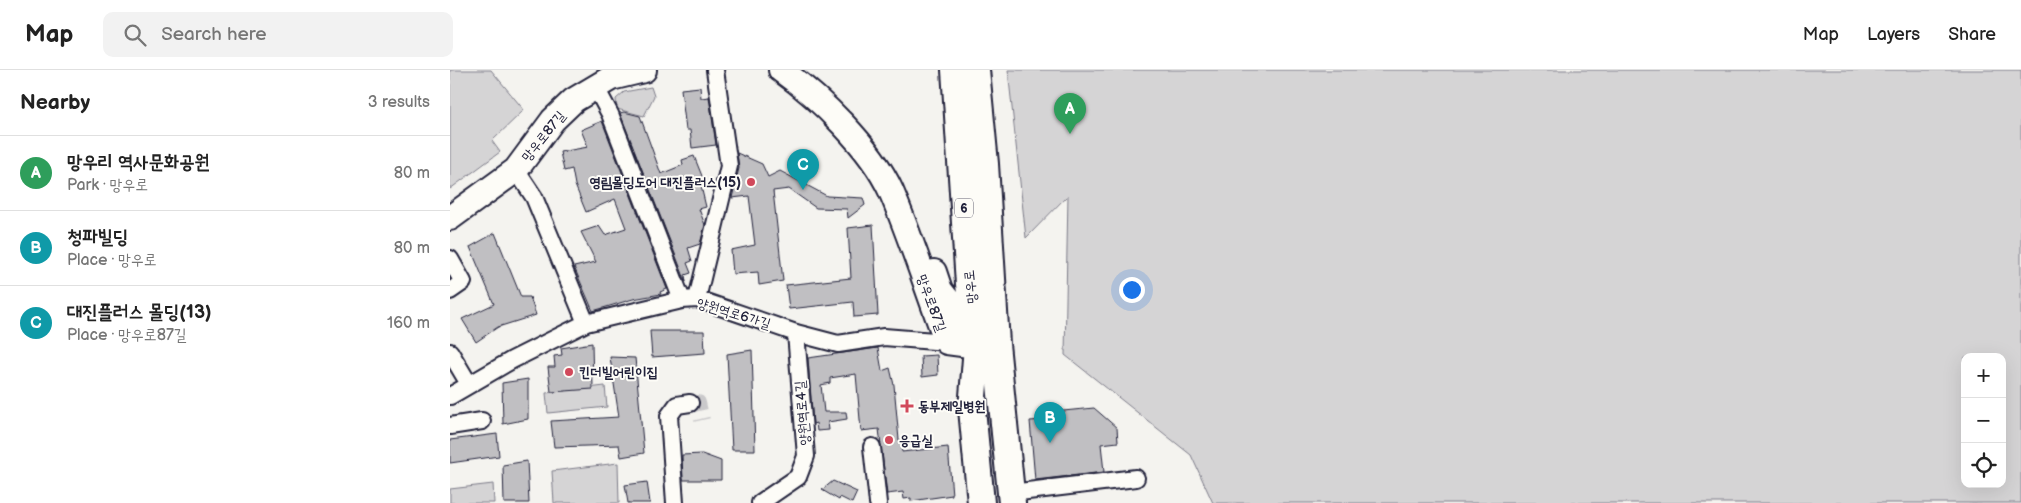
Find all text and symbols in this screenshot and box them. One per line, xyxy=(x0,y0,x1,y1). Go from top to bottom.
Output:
search box xyxy=(103,12,453,57)
text: Map xyxy=(25,20,73,49)
icon: search xyxy=(121,21,149,49)
text: Search here xyxy=(161,23,267,46)
text: Map xyxy=(1803,24,1839,45)
text: Layers xyxy=(1867,24,1920,45)
text: Share xyxy=(1948,24,1996,45)
text: Nearby xyxy=(20,90,90,115)
text: 3 results xyxy=(368,93,430,112)
pin: A xyxy=(1054,93,1086,134)
street label: 망우로87길 xyxy=(518,107,569,165)
pin: C xyxy=(787,149,819,190)
text: 망우리 역사문화공원 xyxy=(67,151,210,174)
text: A xyxy=(31,164,41,183)
text: 80 m xyxy=(394,164,430,183)
place label: 영림몰딩도어 대진플러스(15) xyxy=(589,174,741,191)
text: Park · 망우로 xyxy=(67,176,148,195)
marker: 영림몰딩도어 대진플러스(15) xyxy=(745,176,757,188)
road number: 6 xyxy=(955,198,973,218)
text: 청파빌딩 xyxy=(67,226,128,249)
text: B xyxy=(30,239,42,258)
text: 80 m xyxy=(394,239,430,258)
text: Place · 망우로 xyxy=(67,251,157,270)
street label: 망우로 xyxy=(960,269,981,305)
street label: 망우로87길 xyxy=(913,272,950,335)
your location xyxy=(1119,277,1145,303)
street label: 양원역로6가길 xyxy=(695,294,773,333)
text: 대진플러스 몰딩(13) xyxy=(67,301,212,324)
text: C xyxy=(30,314,42,333)
text: 160 m xyxy=(387,314,430,333)
text: Place · 망우로87길 xyxy=(67,326,187,345)
map controls xyxy=(1961,353,2006,488)
button: + xyxy=(1961,353,2006,398)
place label: 킨더빌어린이집 xyxy=(579,364,658,381)
marker: 킨더빌어린이집 xyxy=(563,366,575,378)
street label: 양원역로4길 xyxy=(791,379,814,446)
place label: 동부제일병원 xyxy=(918,398,986,415)
button: − xyxy=(1961,398,2006,443)
marker: 동부제일병원 xyxy=(900,399,914,413)
pin: B xyxy=(1034,402,1066,443)
place label: 응급실 xyxy=(899,432,934,449)
marker: 응급실 xyxy=(883,434,895,446)
button: locate xyxy=(1961,443,2006,488)

